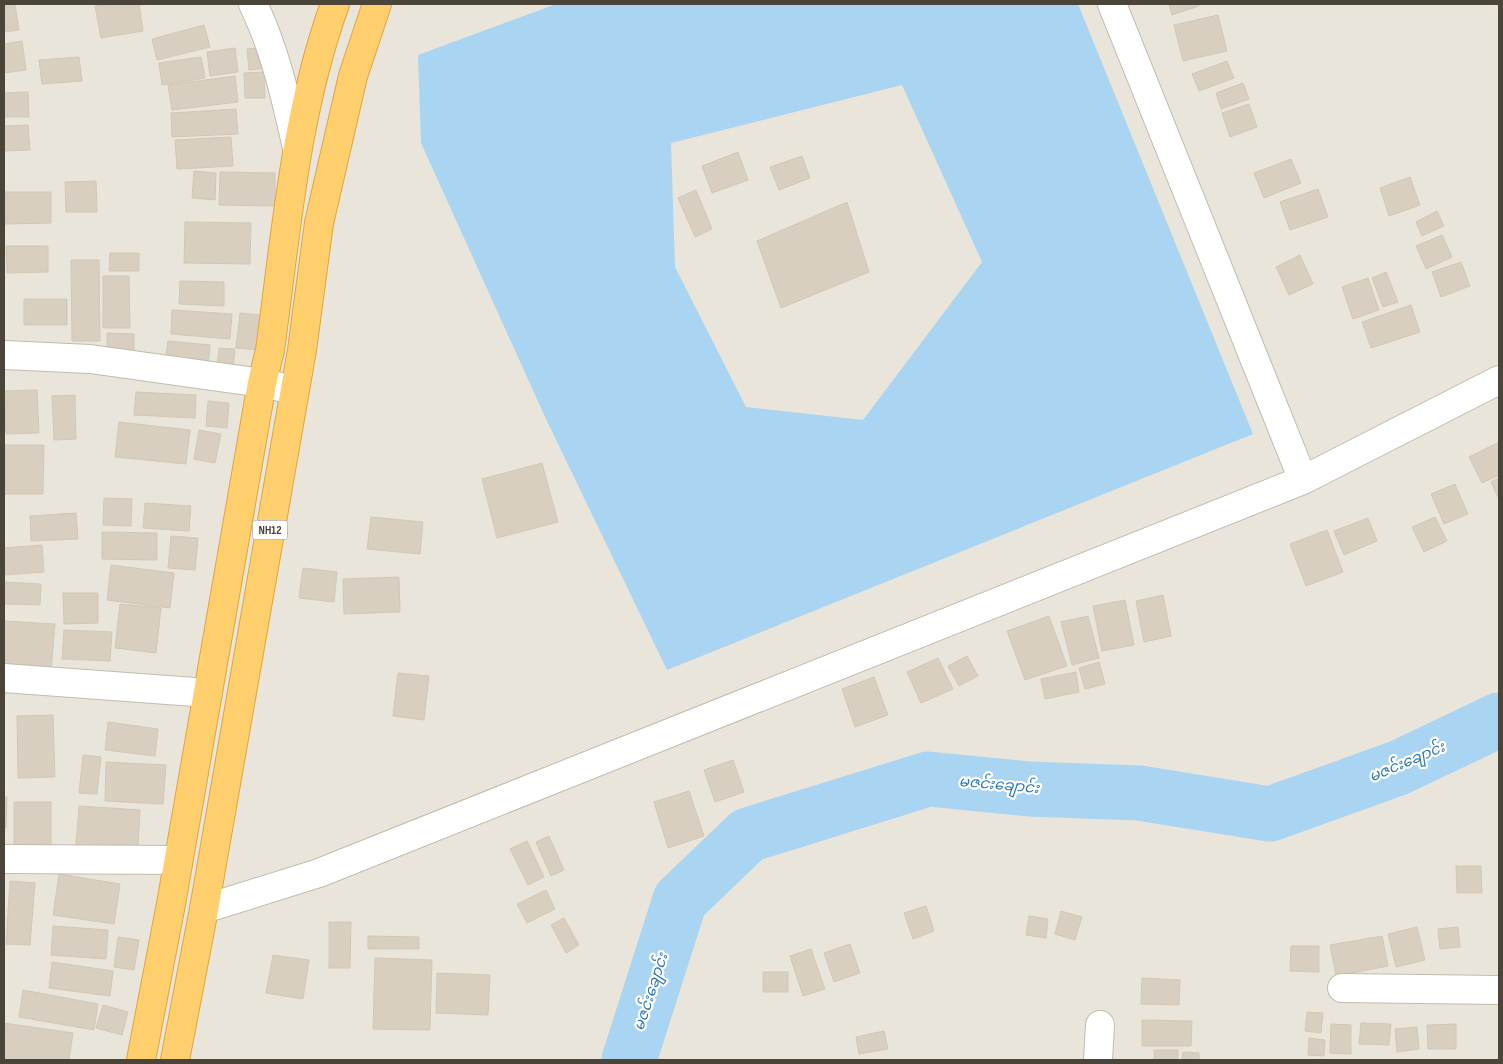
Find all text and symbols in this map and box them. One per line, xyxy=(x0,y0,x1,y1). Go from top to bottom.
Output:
road number: NH12 xyxy=(252,520,288,540)
water label: မဇင်းချောင်း xyxy=(1366,735,1449,788)
water label: မဇင်းချောင်း xyxy=(958,770,1041,800)
water label: မဇင်းချောင်း xyxy=(628,949,675,1034)

